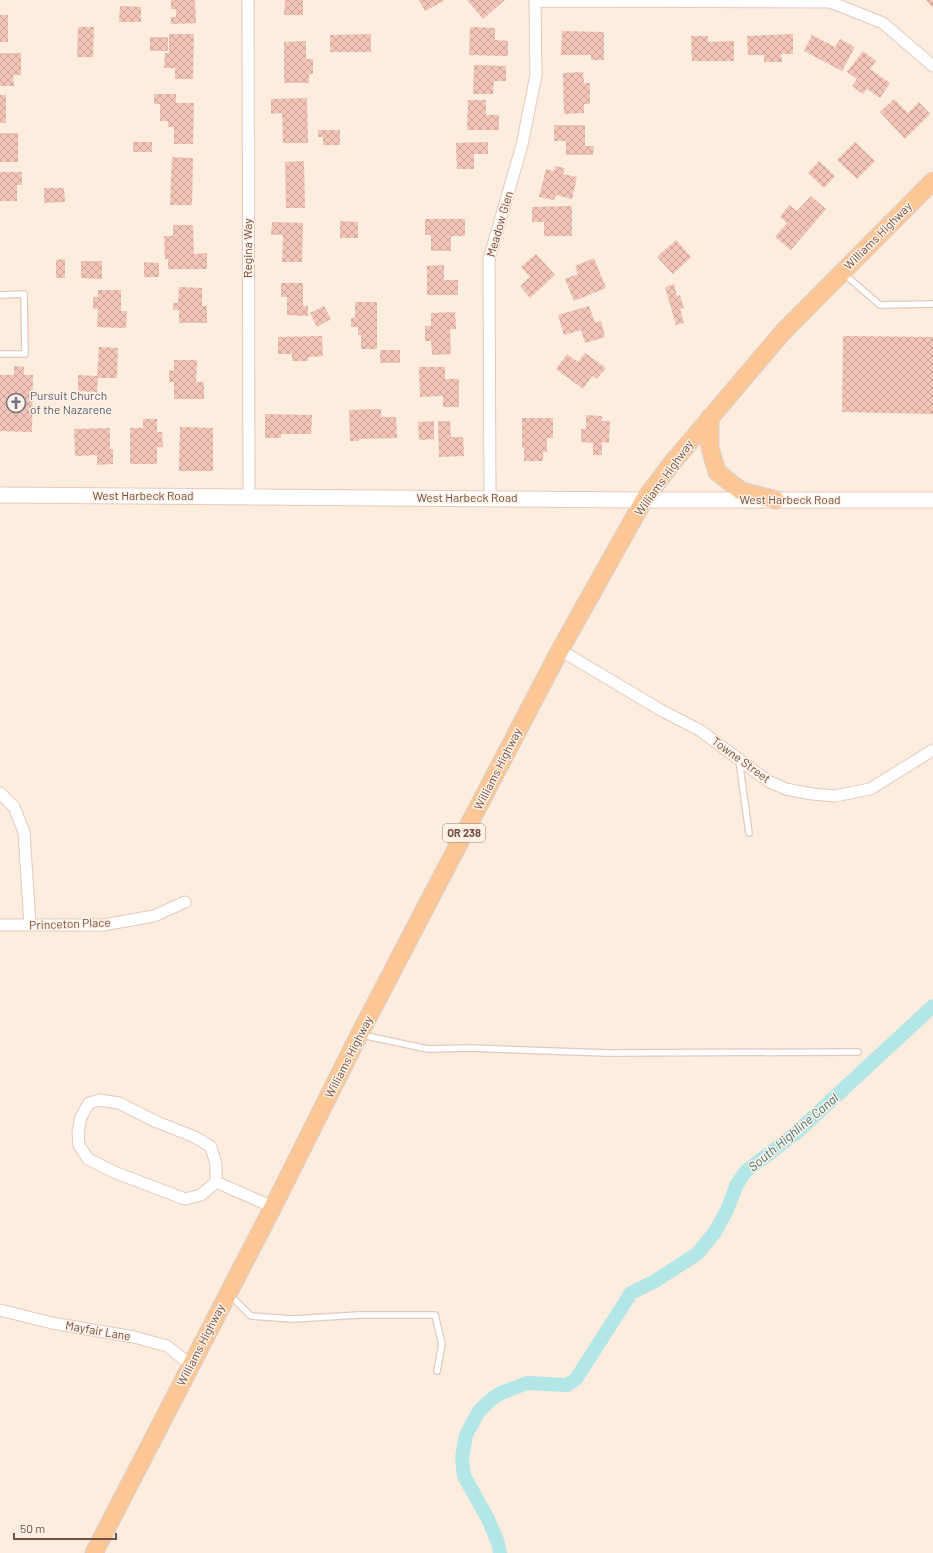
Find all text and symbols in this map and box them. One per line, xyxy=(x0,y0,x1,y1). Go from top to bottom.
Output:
street label: Meadow Glen xyxy=(483,189,515,258)
street label: Williams Highway xyxy=(840,198,914,272)
street label: Regina Way xyxy=(240,218,254,278)
place label: Pursuit Church of the Nazarene xyxy=(30,388,112,416)
church icon: Pursuit Church of the Nazarene xyxy=(5,392,27,414)
street label: Williams Highway xyxy=(631,436,696,518)
street label: West Harbeck Road xyxy=(92,488,194,502)
street label: West Harbeck Road xyxy=(416,490,518,504)
street label: West Harbeck Road xyxy=(739,492,841,506)
street label: Williams Highway xyxy=(470,725,524,812)
street label: Towne Street xyxy=(710,733,774,785)
road number: OR 238 xyxy=(443,824,485,842)
street label: Princeton Place xyxy=(29,915,111,931)
street label: Williams Highway xyxy=(321,1013,375,1100)
water label: South Highline Canal xyxy=(745,1089,841,1174)
street label: Williams Highway xyxy=(173,1301,227,1388)
street label: Mayfair Lane xyxy=(64,1317,132,1343)
scale bar xyxy=(14,1515,116,1541)
text: 50 m xyxy=(20,1521,45,1535)

